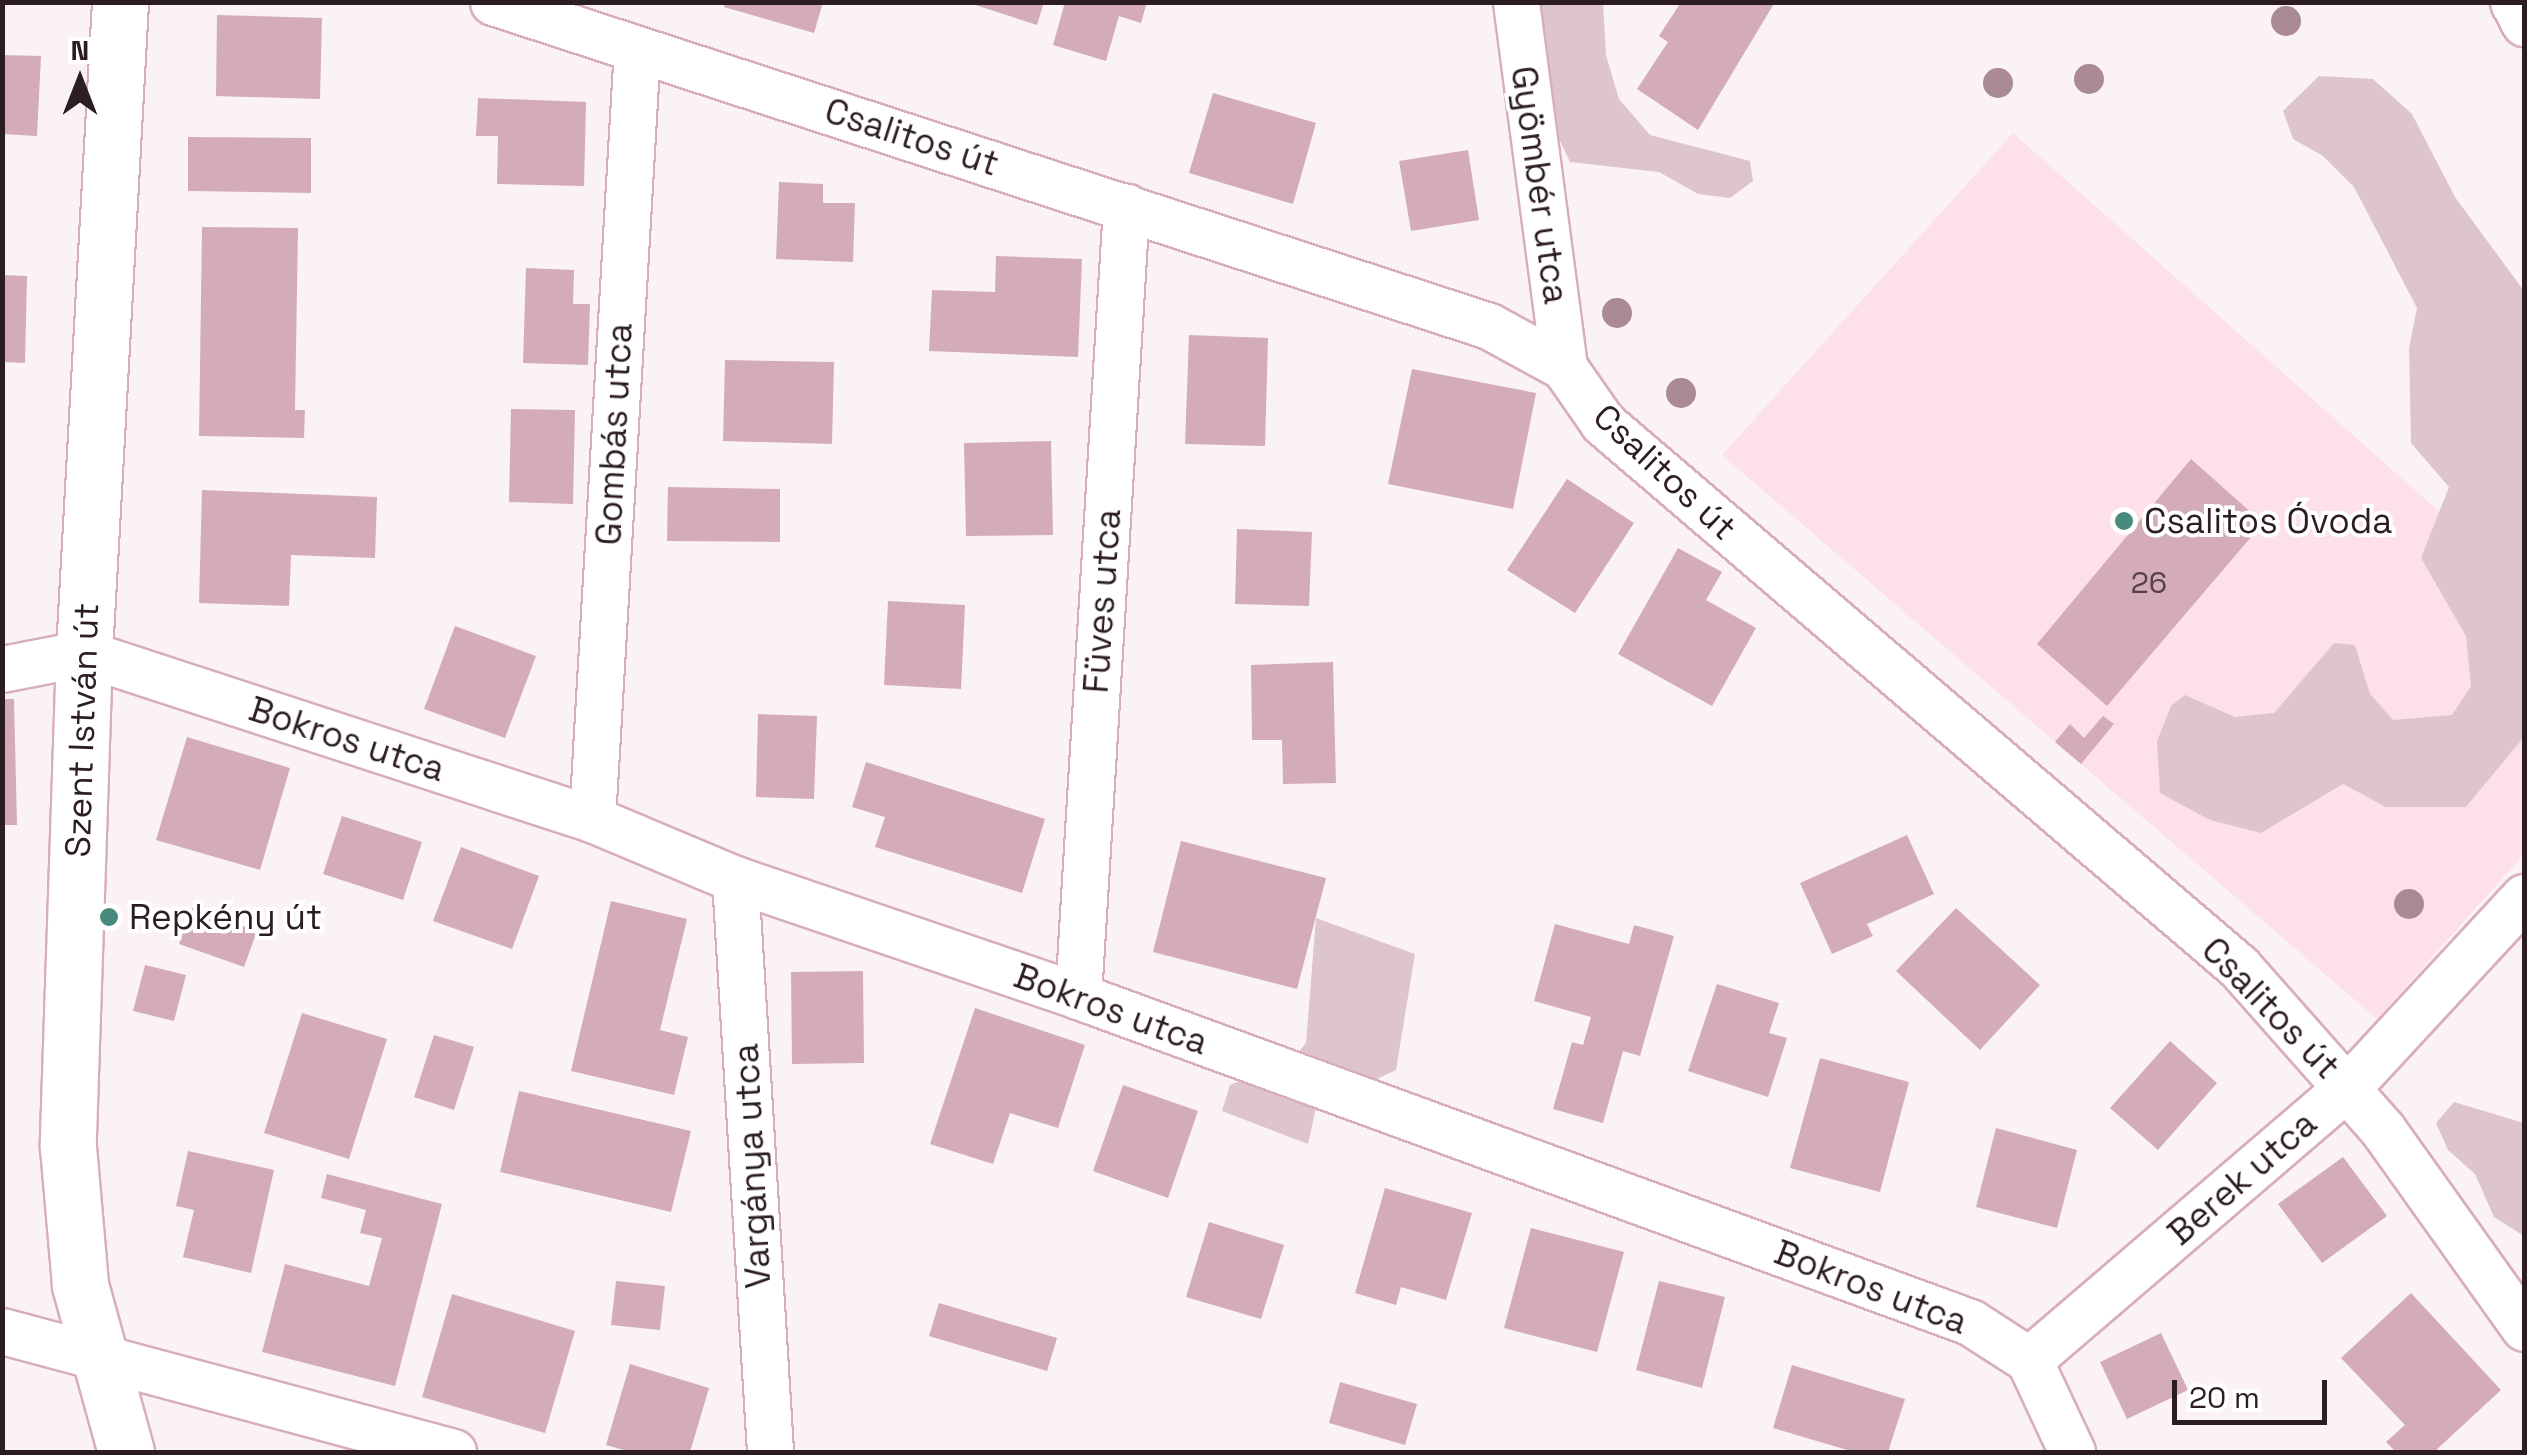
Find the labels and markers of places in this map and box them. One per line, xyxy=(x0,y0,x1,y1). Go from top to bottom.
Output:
place label: Csalitos Óvoda xyxy=(2144,500,2392,542)
marker: Csalitos Óvoda xyxy=(2113,510,2135,532)
place label: Repkény út xyxy=(129,896,322,938)
marker: Repkény út xyxy=(98,906,120,928)

